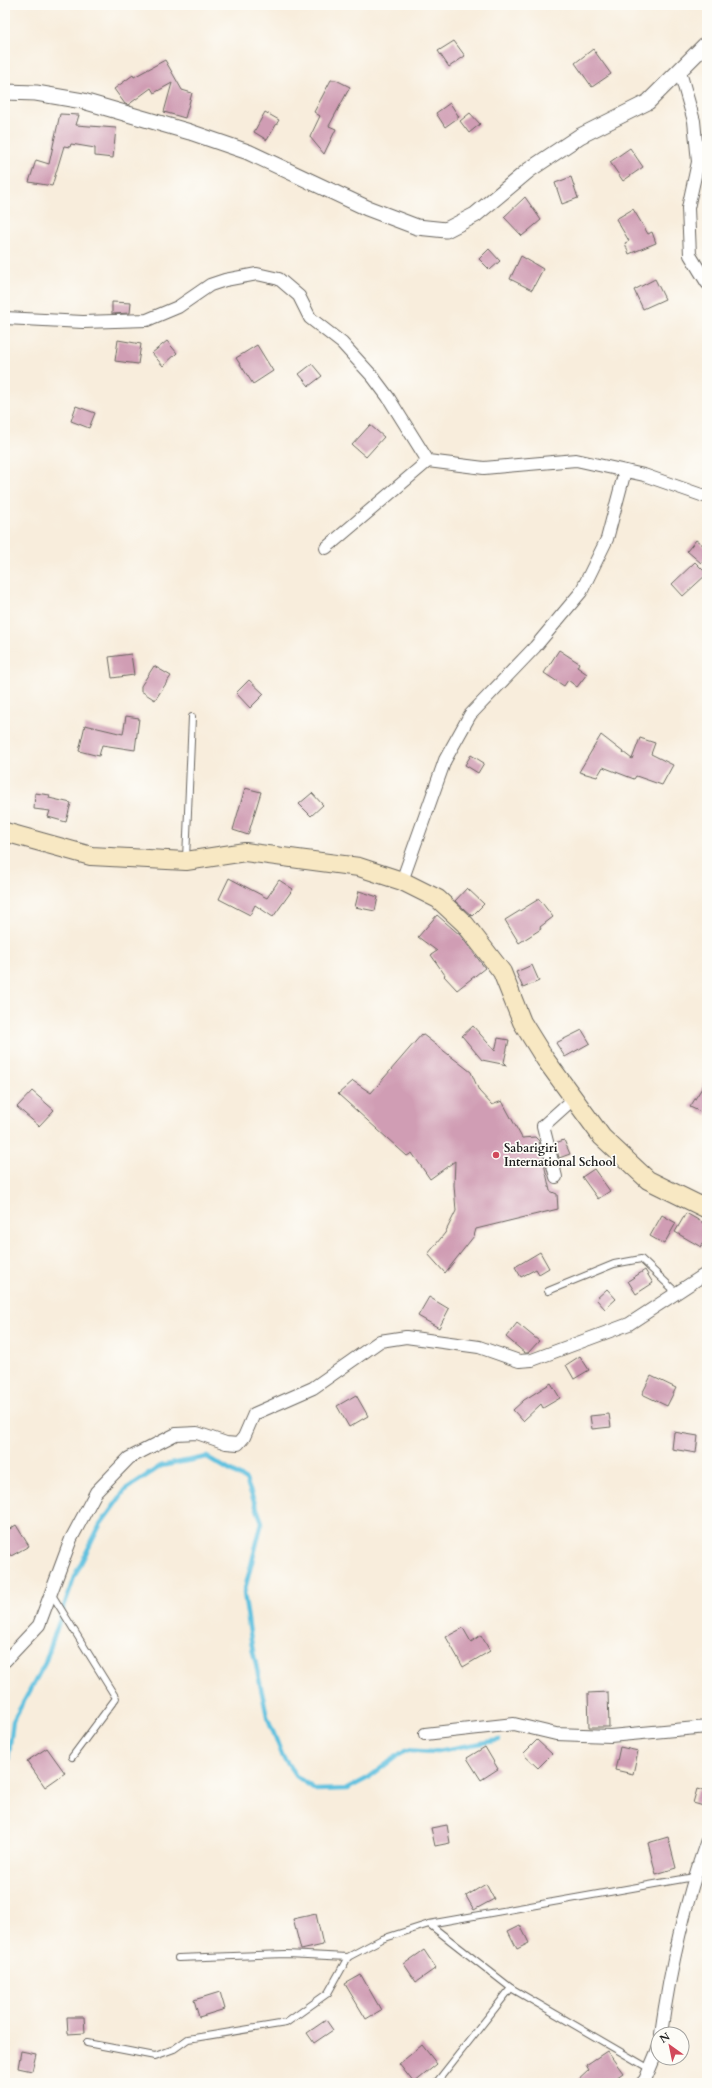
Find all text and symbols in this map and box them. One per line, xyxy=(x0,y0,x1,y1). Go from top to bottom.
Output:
place label: Sabarigiri International School xyxy=(504,1140,617,1170)
marker: Sabarigiri International School xyxy=(491,1150,501,1160)
north arrow xyxy=(650,2026,690,2066)
text: N xyxy=(657,2029,673,2047)

